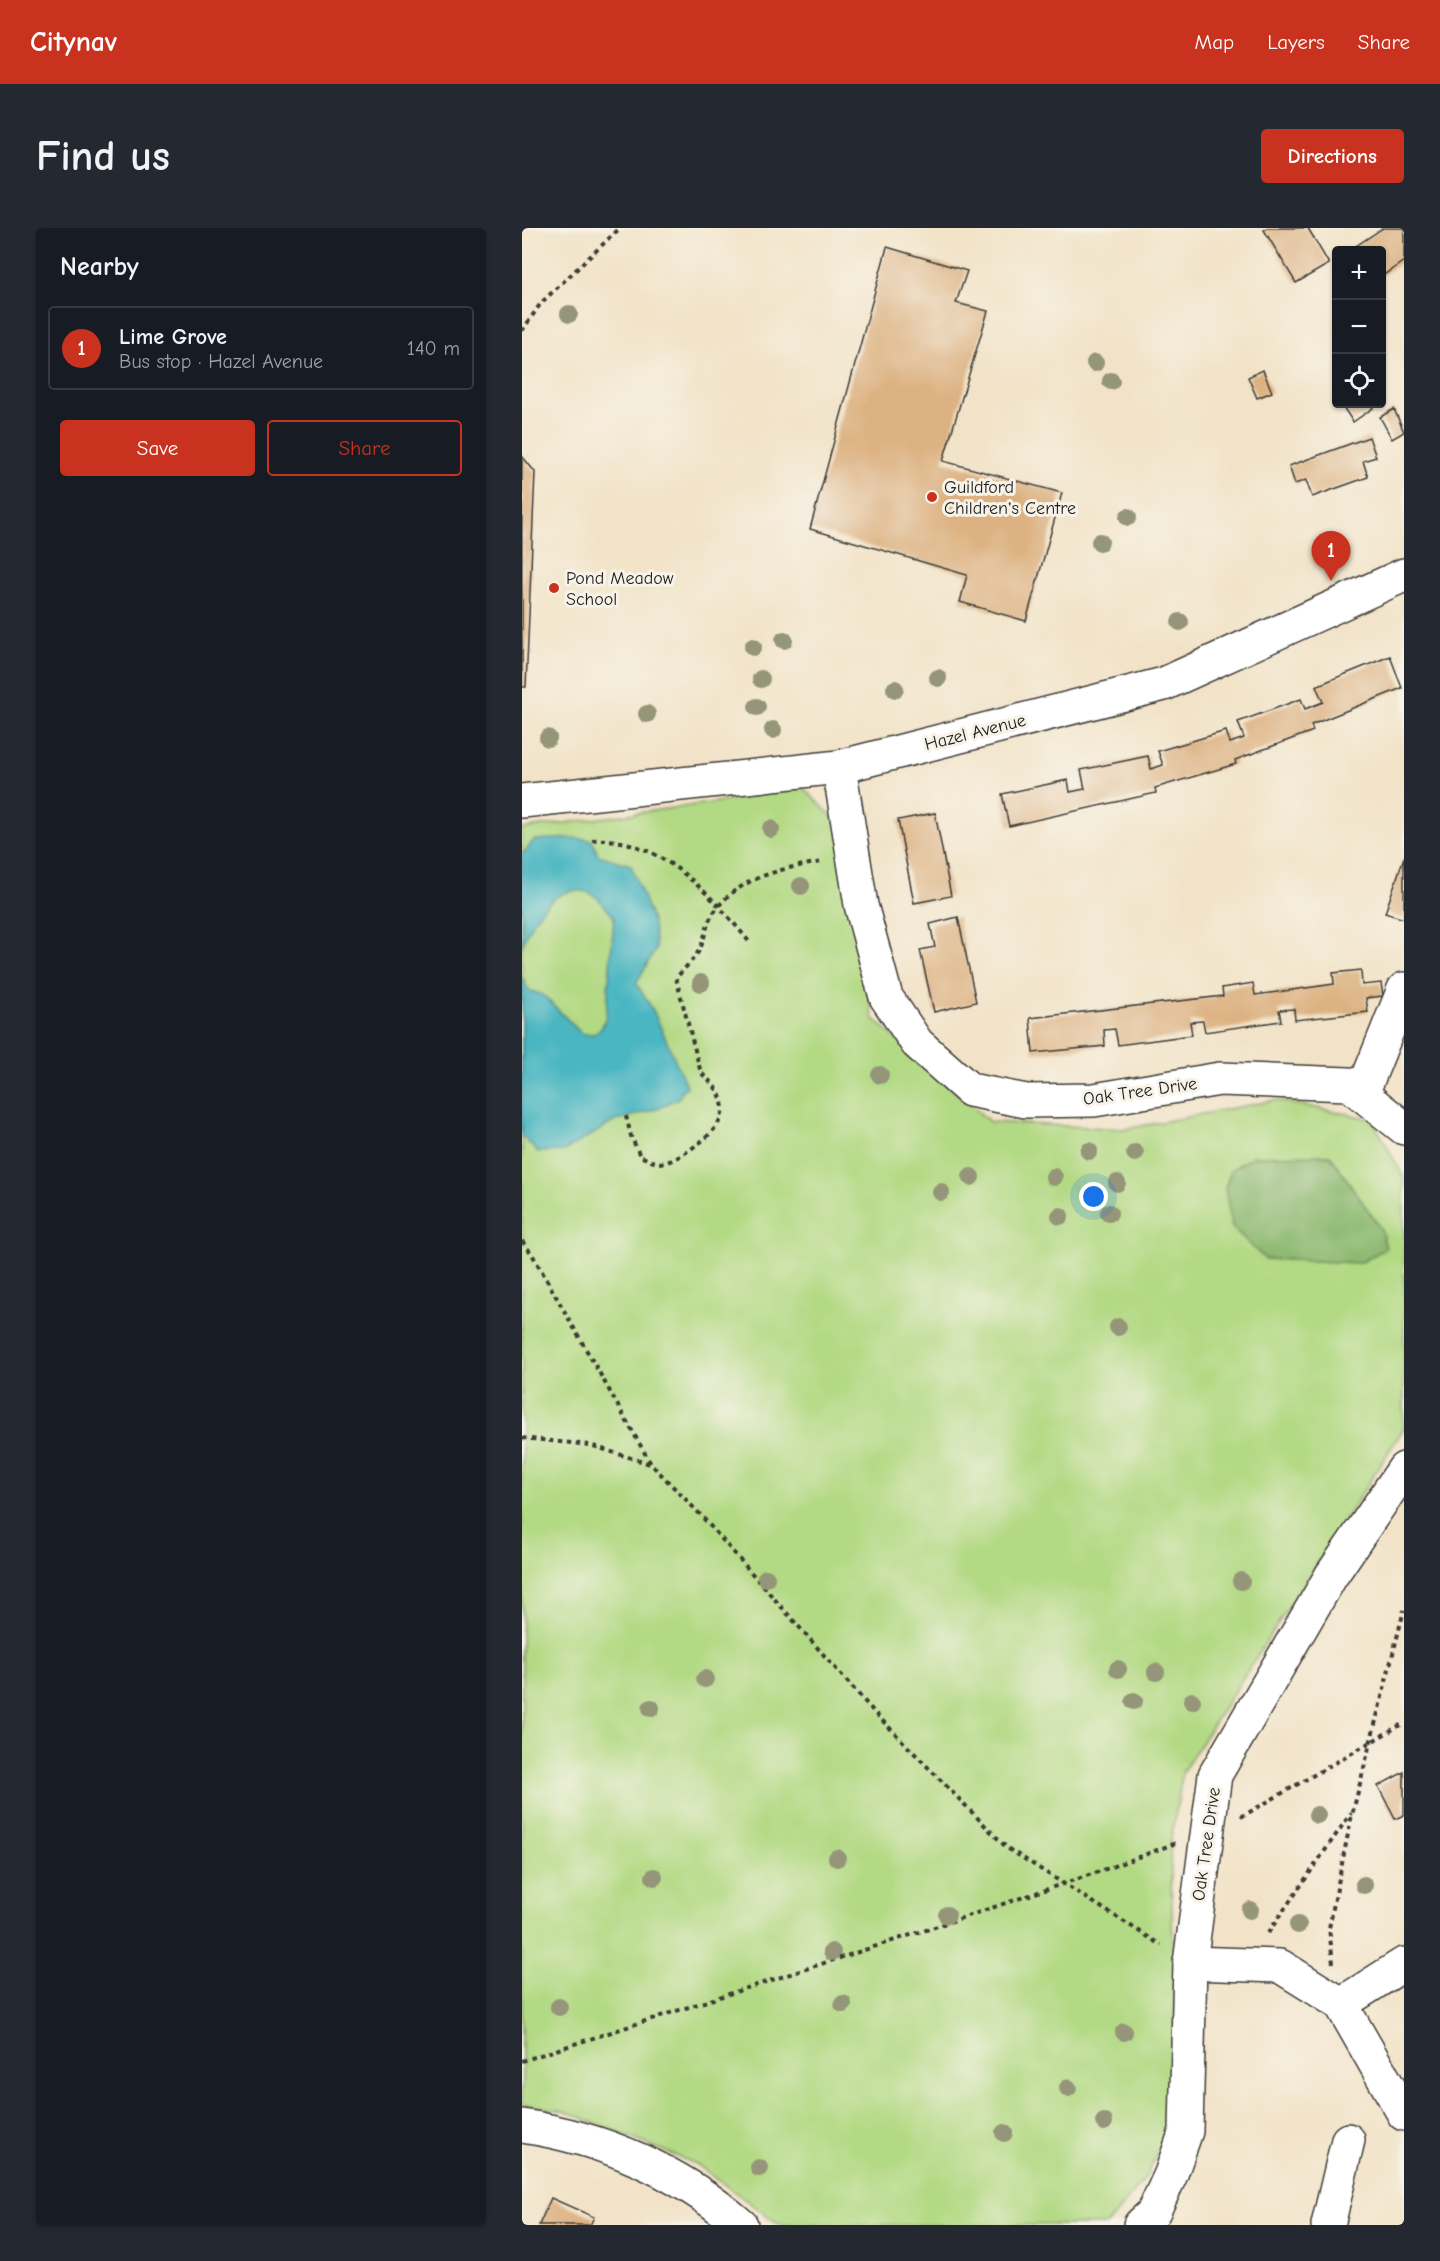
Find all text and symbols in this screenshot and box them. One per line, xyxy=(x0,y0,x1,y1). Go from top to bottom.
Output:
text: Citynav xyxy=(30,26,117,58)
text: Map xyxy=(1195,30,1234,54)
text: Layers xyxy=(1267,30,1325,54)
text: Share xyxy=(1358,30,1410,54)
button: Directions xyxy=(1261,129,1404,183)
text: Find us xyxy=(36,132,170,181)
map controls xyxy=(1332,246,1386,408)
button: + xyxy=(1332,246,1386,300)
text: Nearby xyxy=(60,252,139,282)
button: − xyxy=(1332,300,1386,354)
text: Lime Grove xyxy=(119,324,227,350)
text: 1 xyxy=(78,337,85,360)
text: 140 m xyxy=(407,337,460,360)
text: Bus stop · Hazel Avenue xyxy=(119,350,323,373)
button: locate xyxy=(1332,354,1386,408)
button: Save xyxy=(60,420,255,476)
button: Share xyxy=(267,420,462,476)
place label: Guildford Children's Centre xyxy=(944,477,1076,519)
marker: Guildford Children's Centre xyxy=(925,490,939,504)
pin: 1 xyxy=(1312,532,1350,581)
place label: Pond Meadow School xyxy=(566,568,674,610)
marker: Pond Meadow School xyxy=(547,581,561,595)
street label: Hazel Avenue xyxy=(922,710,1028,755)
street label: Oak Tree Drive xyxy=(1082,1073,1198,1110)
your location xyxy=(1079,1182,1108,1211)
street label: Oak Tree Drive xyxy=(1188,1786,1225,1902)

